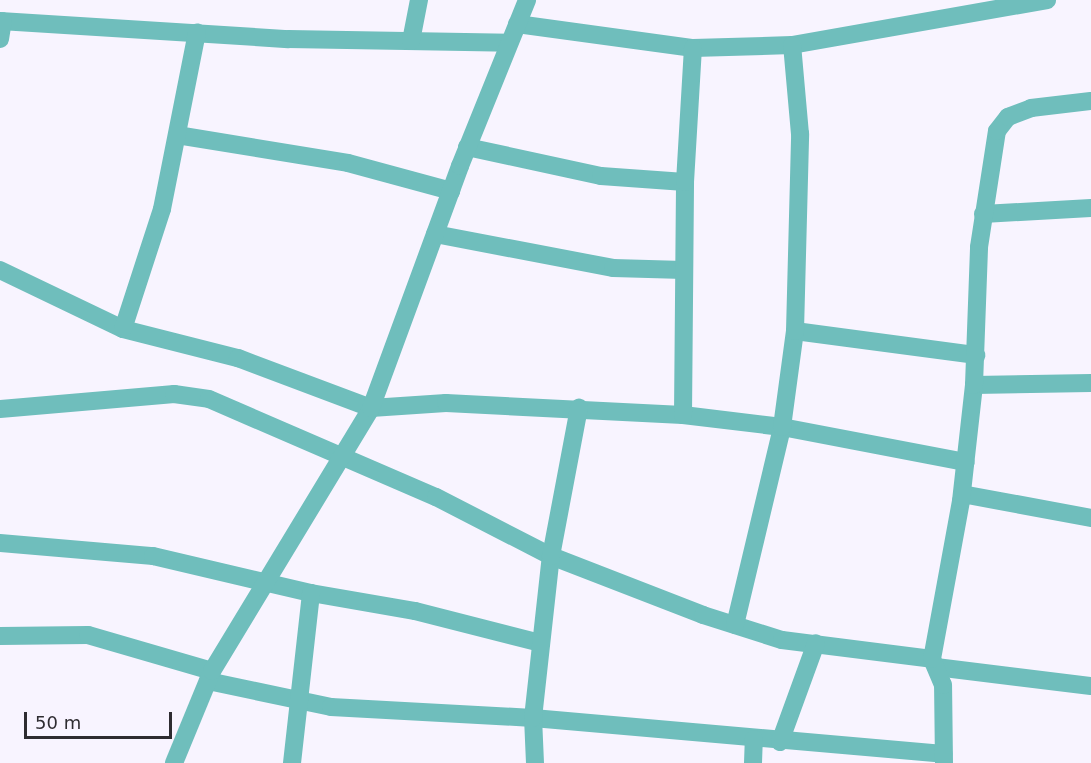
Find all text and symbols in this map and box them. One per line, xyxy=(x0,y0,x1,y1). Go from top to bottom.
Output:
scale bar xyxy=(27,700,176,738)
text: 50 m xyxy=(35,712,81,733)

